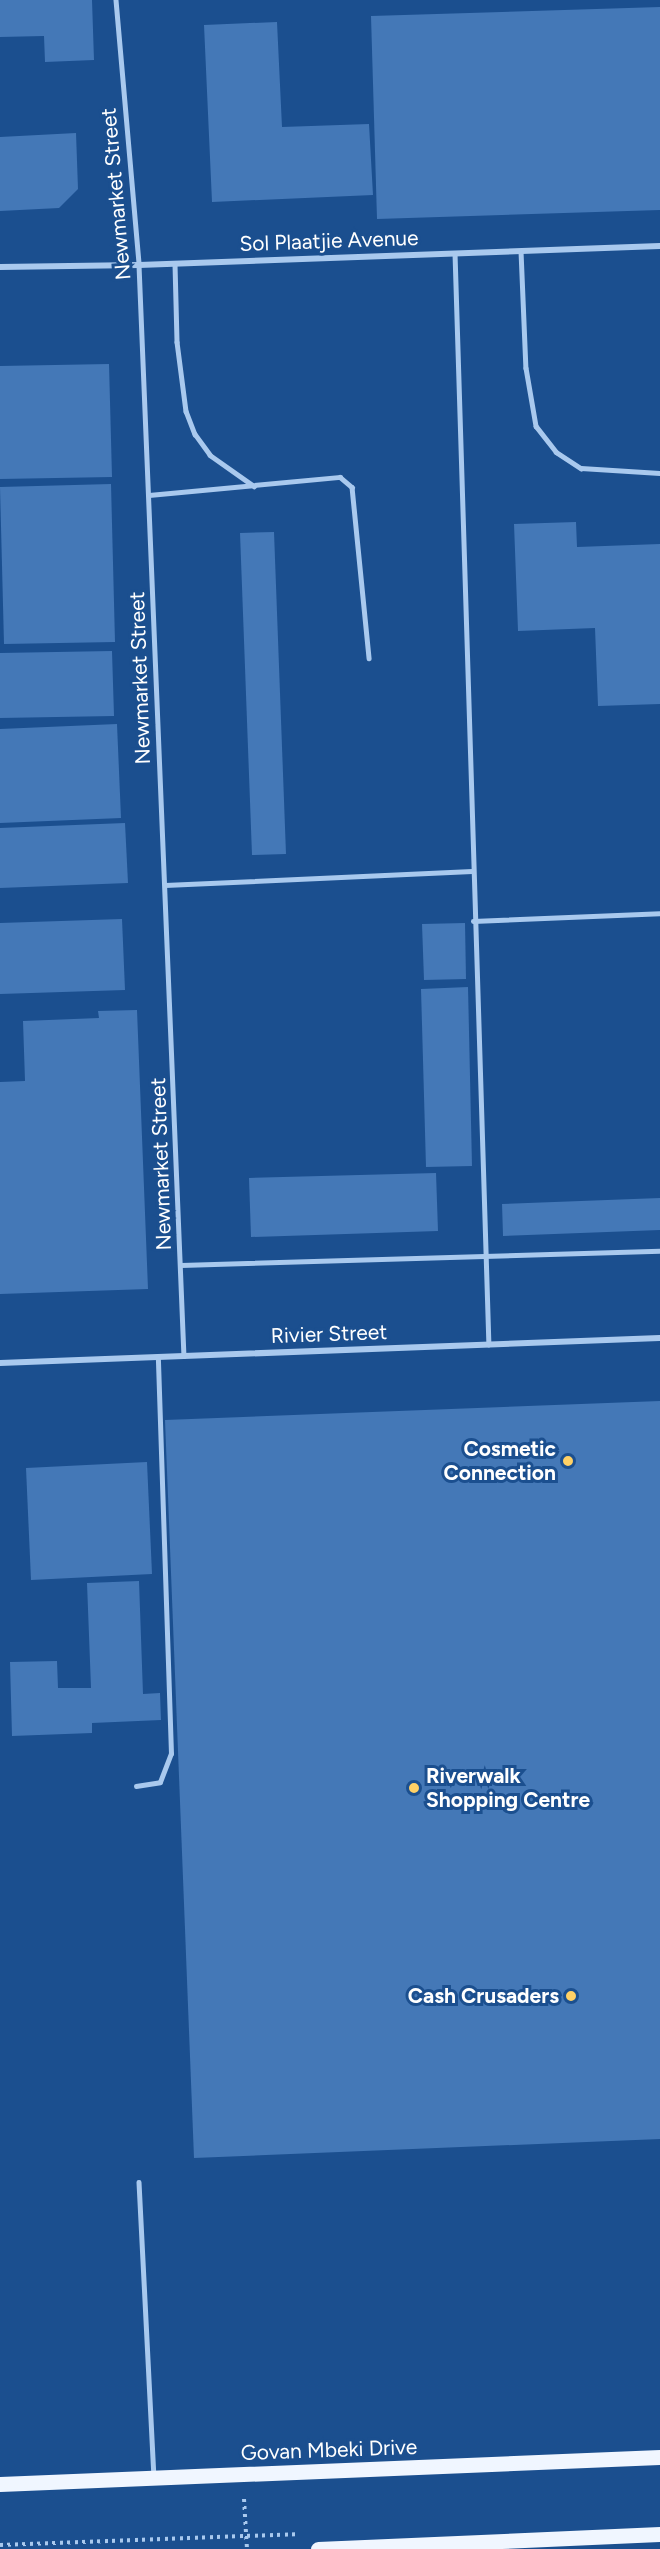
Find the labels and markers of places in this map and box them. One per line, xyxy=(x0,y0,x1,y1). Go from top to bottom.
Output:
place label: Cosmetic Connection xyxy=(444,1436,556,1486)
marker: Cosmetic Connection xyxy=(561,1454,575,1468)
place label: Riverwalk Shopping Centre xyxy=(426,1763,590,1813)
marker: Riverwalk Shopping Centre xyxy=(407,1781,421,1795)
place label: Cash Crusaders xyxy=(408,1983,559,2009)
marker: Cash Crusaders xyxy=(564,1989,578,2003)

